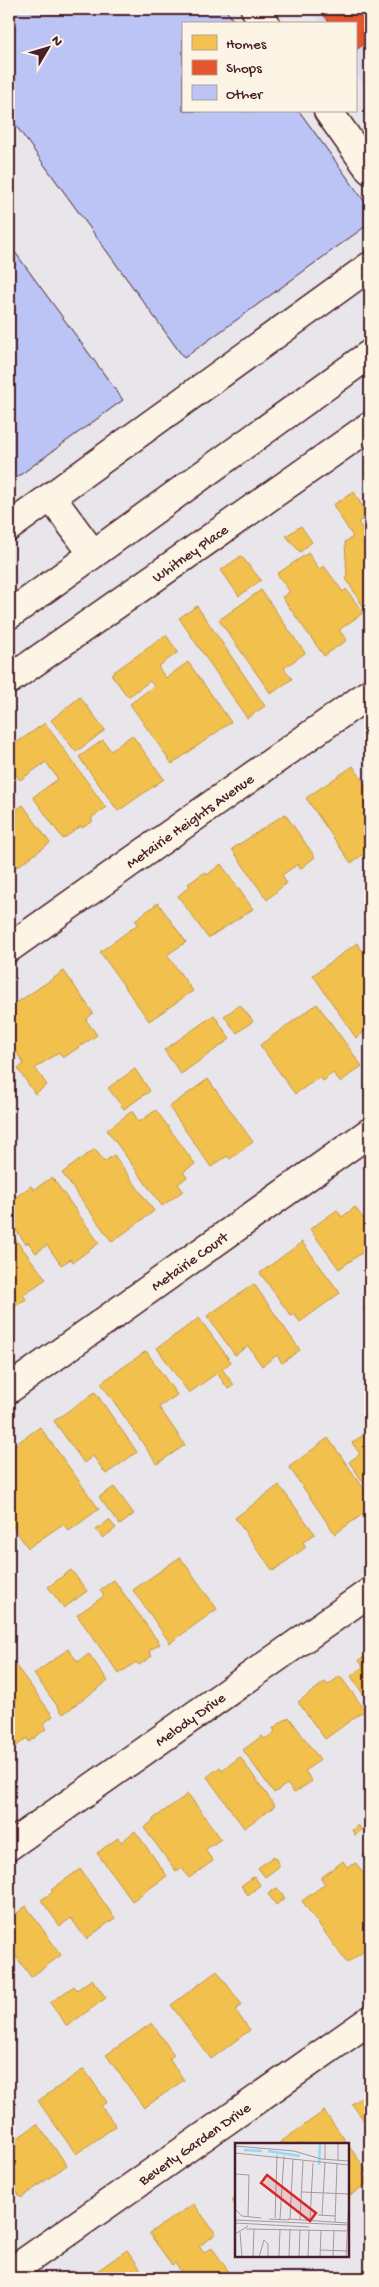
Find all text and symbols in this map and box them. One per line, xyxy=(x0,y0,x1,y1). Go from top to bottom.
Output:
north arrow xyxy=(22,22,72,72)
legend xyxy=(182,22,356,112)
text: N xyxy=(47,33,66,50)
text: Homes xyxy=(226,36,267,54)
text: Shops xyxy=(226,60,262,78)
text: Other xyxy=(226,86,264,104)
street label: Whitney Place xyxy=(149,521,233,587)
street label: Metairie Heights Avenue xyxy=(123,771,258,873)
street label: Metairie Court xyxy=(148,1228,234,1296)
street label: Melody Drive xyxy=(152,1689,230,1751)
street label: Beverly Garden Drive xyxy=(135,2099,255,2191)
inset map xyxy=(235,2143,349,2257)

